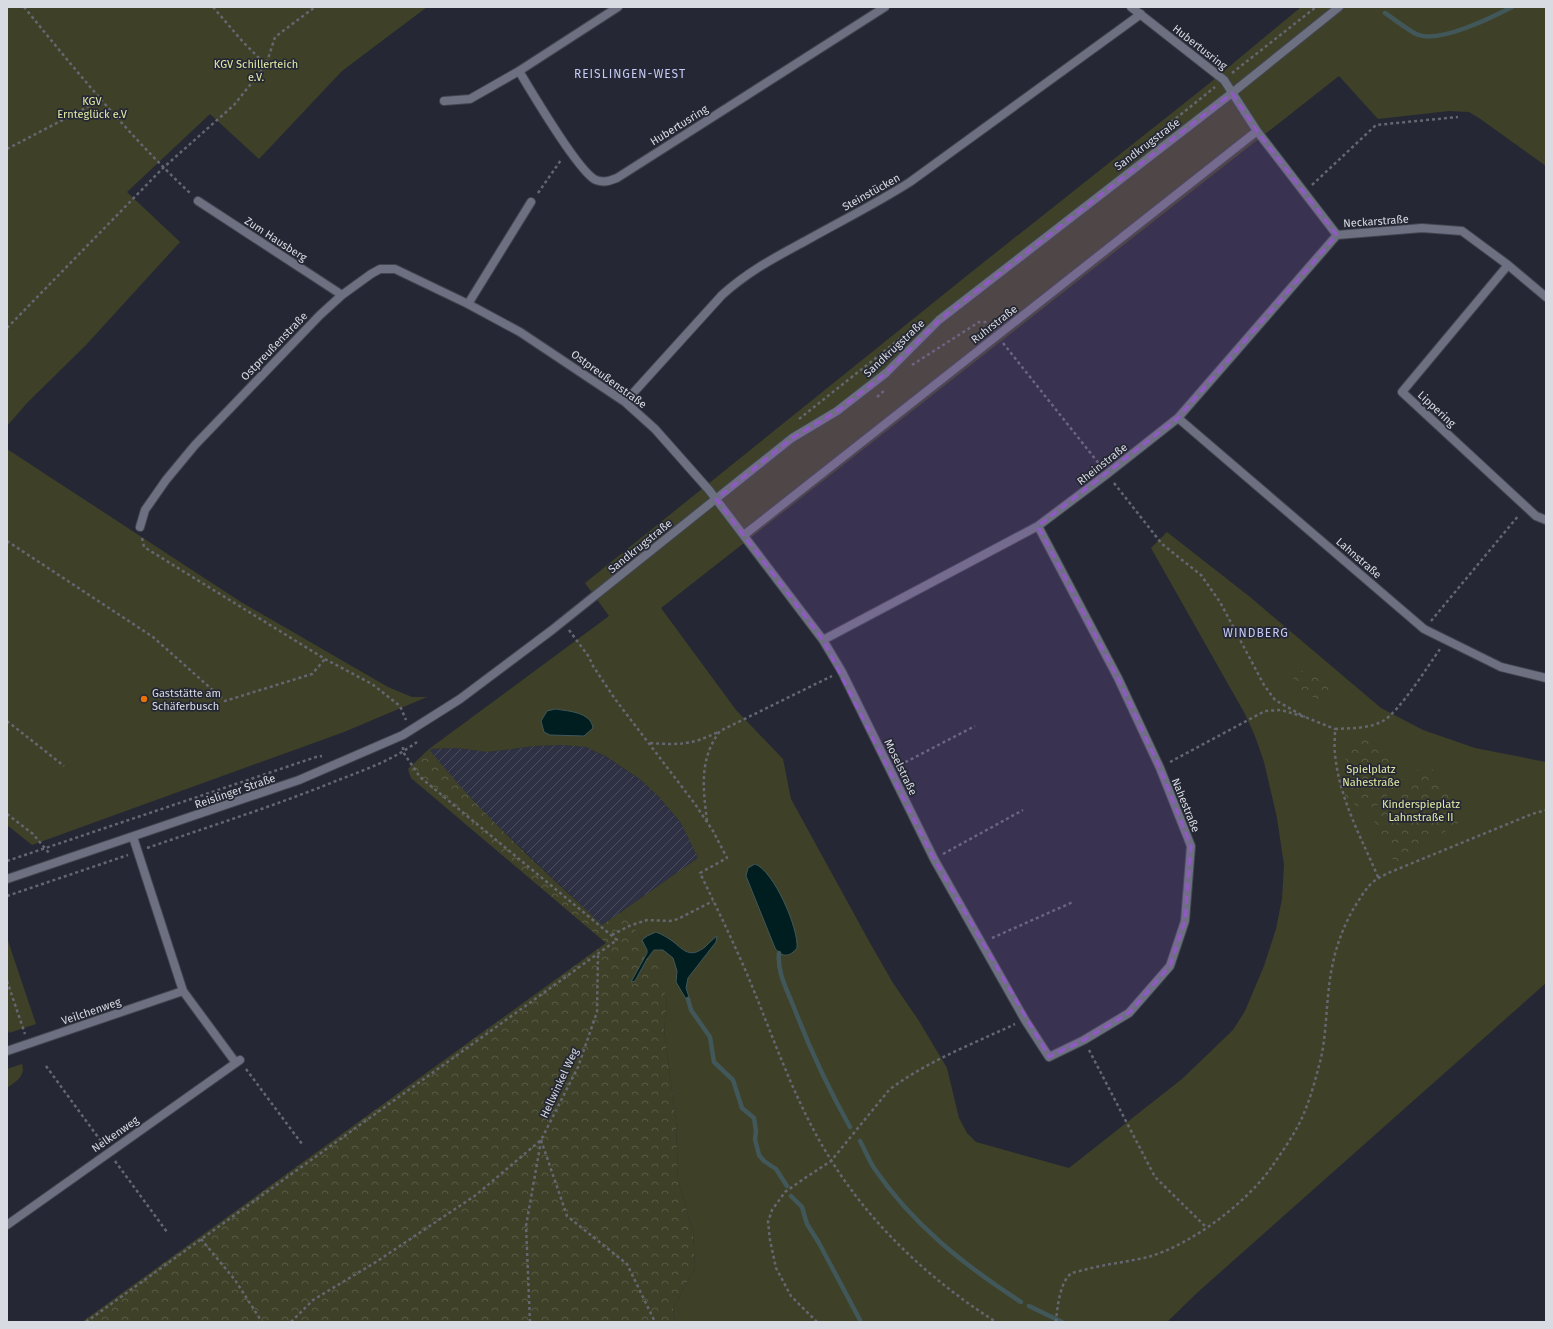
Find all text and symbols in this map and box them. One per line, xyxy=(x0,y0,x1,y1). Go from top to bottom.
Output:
street label: Hubertusring xyxy=(1170,22,1230,73)
park label: KGV Schillerteich e.V. xyxy=(214,58,298,84)
district label: REISLINGEN-WEST xyxy=(574,67,686,81)
park label: KGV Ernteglück e.V xyxy=(57,95,128,121)
street label: Hubertusring xyxy=(648,102,711,148)
street label: Sandkrugstraße xyxy=(1112,116,1183,173)
street label: Steinstücken xyxy=(840,171,902,214)
street label: Neckarstraße xyxy=(1343,213,1409,230)
street label: Zum Hausberg xyxy=(242,214,310,265)
street label: Ruhrstraße xyxy=(969,302,1020,346)
street label: Ostpreußenstraße xyxy=(238,309,310,383)
street label: Sandkrugstraße xyxy=(861,317,927,380)
street label: Ostpreußenstraße xyxy=(568,348,649,411)
street label: Lippering xyxy=(1415,389,1459,430)
street label: Rheinstraße xyxy=(1075,441,1130,488)
street label: Sandkrugstraße xyxy=(606,517,675,576)
street label: Lahnstraße xyxy=(1333,535,1384,582)
district label: WINDBERG xyxy=(1223,626,1289,640)
place label: Gaststätte am Schäferbusch xyxy=(152,687,221,713)
marker: Gaststätte am Schäferbusch xyxy=(139,694,149,704)
street label: Moselstraße xyxy=(881,737,920,797)
park label: Spielplatz Nahestraße xyxy=(1342,763,1400,789)
street label: Reislinger Straße xyxy=(193,772,277,811)
street label: Nahestraße xyxy=(1169,776,1202,834)
park label: Kinderspieplatz Lahnstraße II xyxy=(1382,798,1460,824)
street label: Veilchenweg xyxy=(60,995,123,1028)
street label: Hellwinkel Weg xyxy=(538,1046,581,1120)
street label: Nelkenweg xyxy=(89,1113,141,1155)

